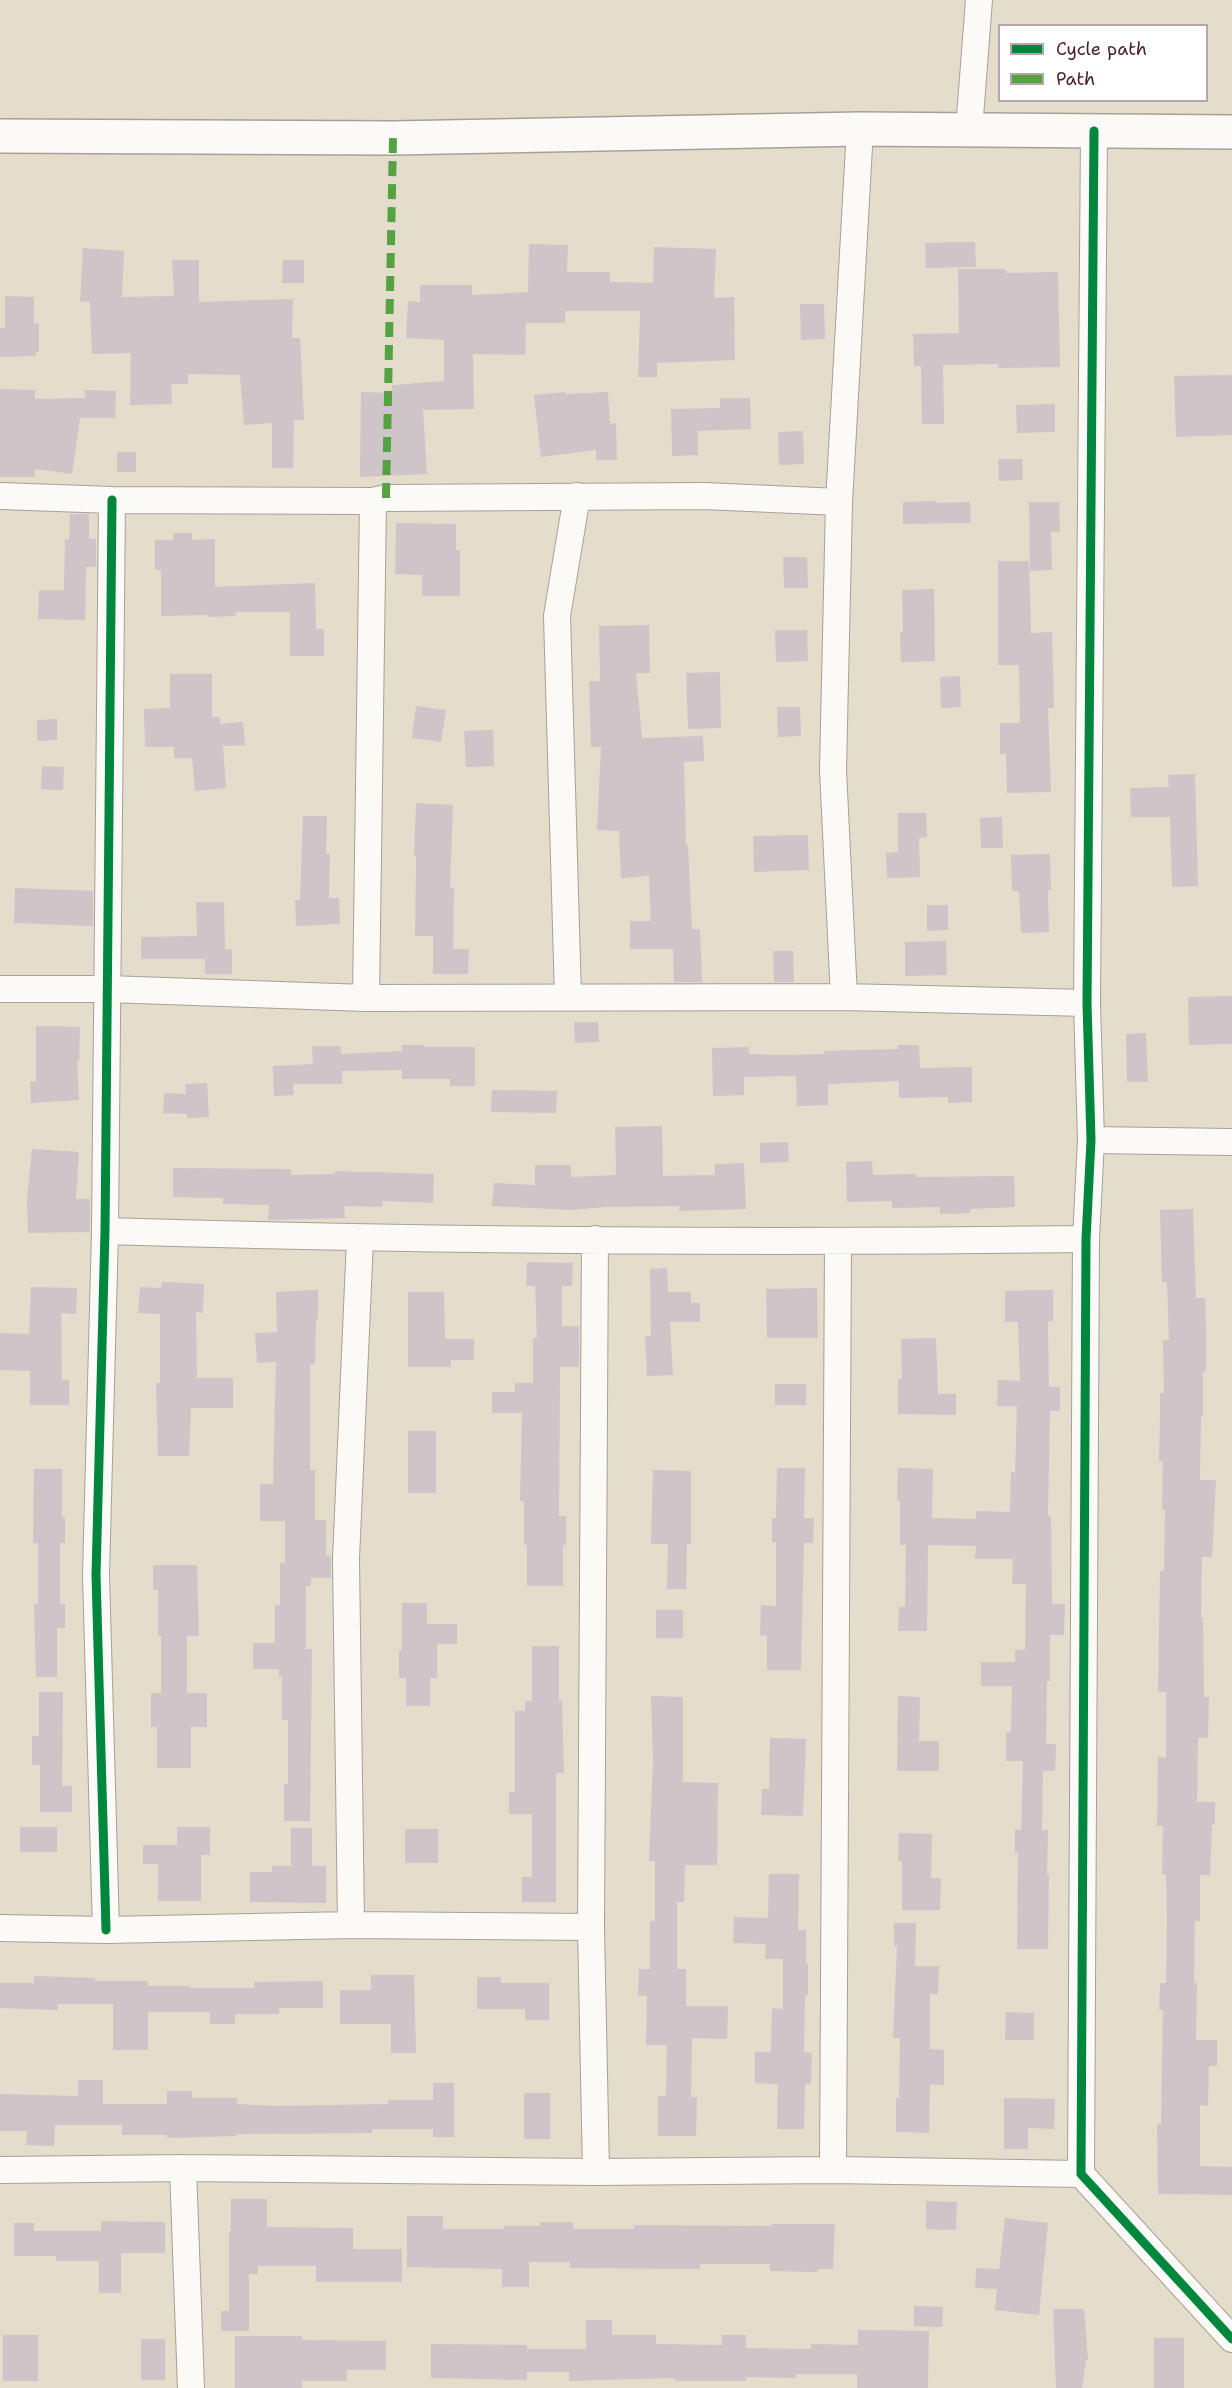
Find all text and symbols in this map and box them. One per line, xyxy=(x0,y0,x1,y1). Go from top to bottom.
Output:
legend xyxy=(998,24,1208,102)
text: Cycle path xyxy=(1056,37,1147,61)
text: Path xyxy=(1056,67,1095,91)

